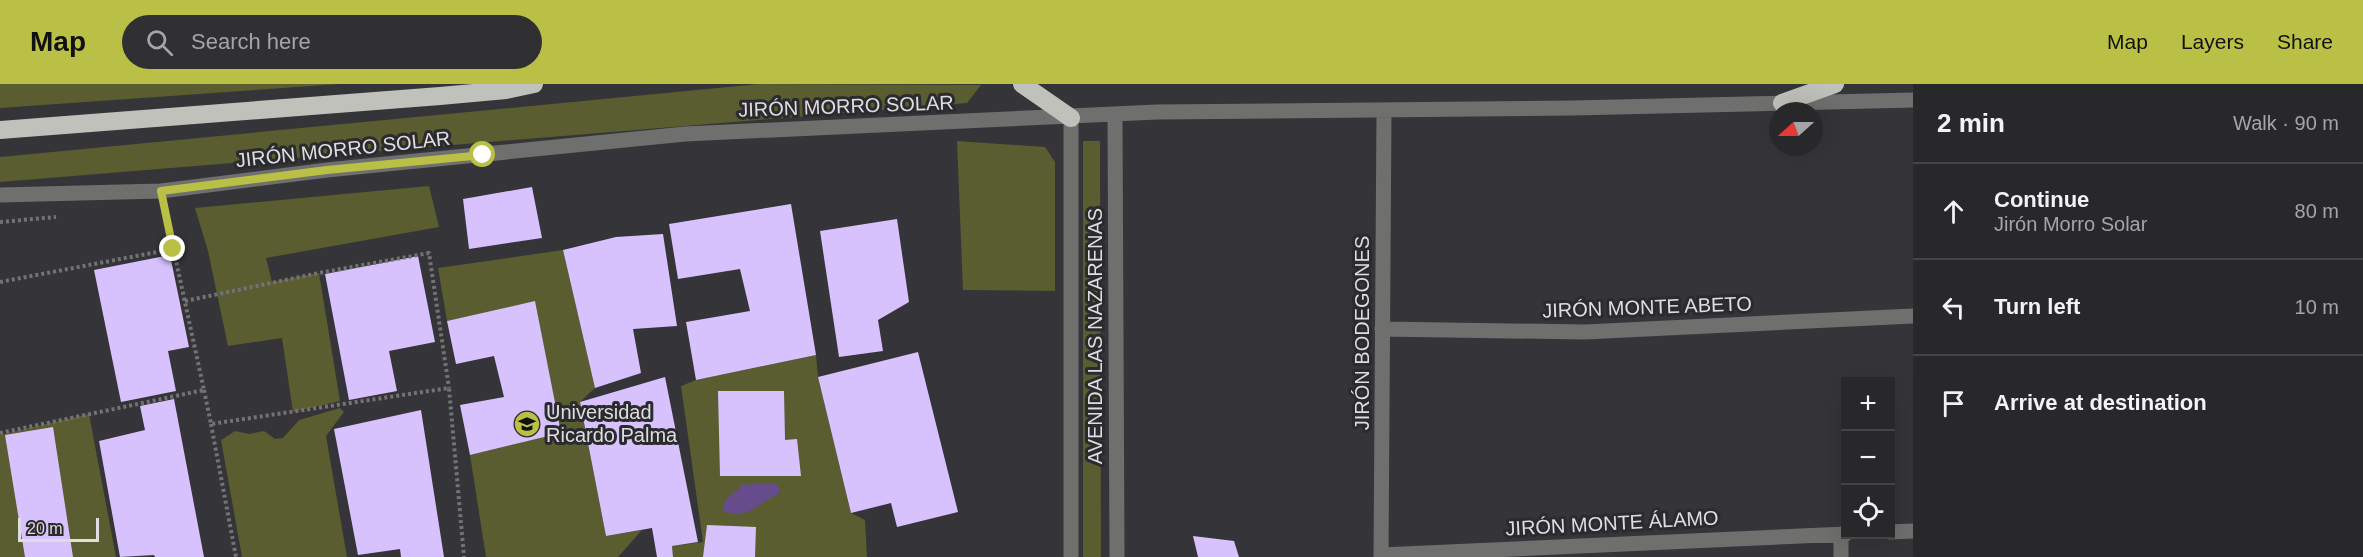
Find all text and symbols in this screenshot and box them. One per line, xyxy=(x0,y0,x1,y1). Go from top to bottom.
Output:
search box xyxy=(122,15,542,69)
text: Map xyxy=(30,26,86,57)
icon: search xyxy=(143,26,176,59)
text: Search here xyxy=(191,29,311,54)
text: Map xyxy=(2107,30,2148,53)
text: Layers xyxy=(2181,30,2244,53)
text: Share xyxy=(2277,30,2333,53)
street label: JIRÓN MORRO SOLAR xyxy=(738,91,954,121)
north arrow xyxy=(1769,102,1823,156)
text: 2 min xyxy=(1937,108,2005,138)
text: Walk · 90 m xyxy=(2233,112,2339,134)
street label: JIRÓN MORRO SOLAR xyxy=(235,127,451,171)
route start xyxy=(469,141,495,167)
text: Continue xyxy=(1994,187,2089,212)
icon: ahead xyxy=(1937,195,1970,228)
text: 80 m xyxy=(2295,200,2339,222)
street label: AVENIDA LAS NAZARENAS xyxy=(1084,208,1106,464)
text: Jirón Morro Solar xyxy=(1994,213,2147,235)
route end xyxy=(159,235,185,261)
street label: JIRÓN BODEGONES xyxy=(1351,236,1373,430)
icon: left xyxy=(1937,291,1970,324)
street label: JIRÓN MONTE ABETO xyxy=(1542,292,1752,322)
text: Turn left xyxy=(1994,294,2080,319)
text: 10 m xyxy=(2295,296,2339,318)
map controls xyxy=(1841,377,1895,539)
button: + xyxy=(1841,377,1895,431)
icon: arrive xyxy=(1937,387,1970,420)
text: Arrive at destination xyxy=(1994,390,2207,415)
place label: Universidad Ricardo Palma xyxy=(546,401,678,446)
school or university icon: Universidad Ricardo Palma xyxy=(512,409,542,439)
button: − xyxy=(1841,431,1895,485)
button: locate xyxy=(1841,485,1895,539)
street label: JIRÓN MONTE ÁLAMO xyxy=(1505,506,1719,540)
scale bar xyxy=(18,515,99,542)
text: 20 m xyxy=(27,520,63,537)

